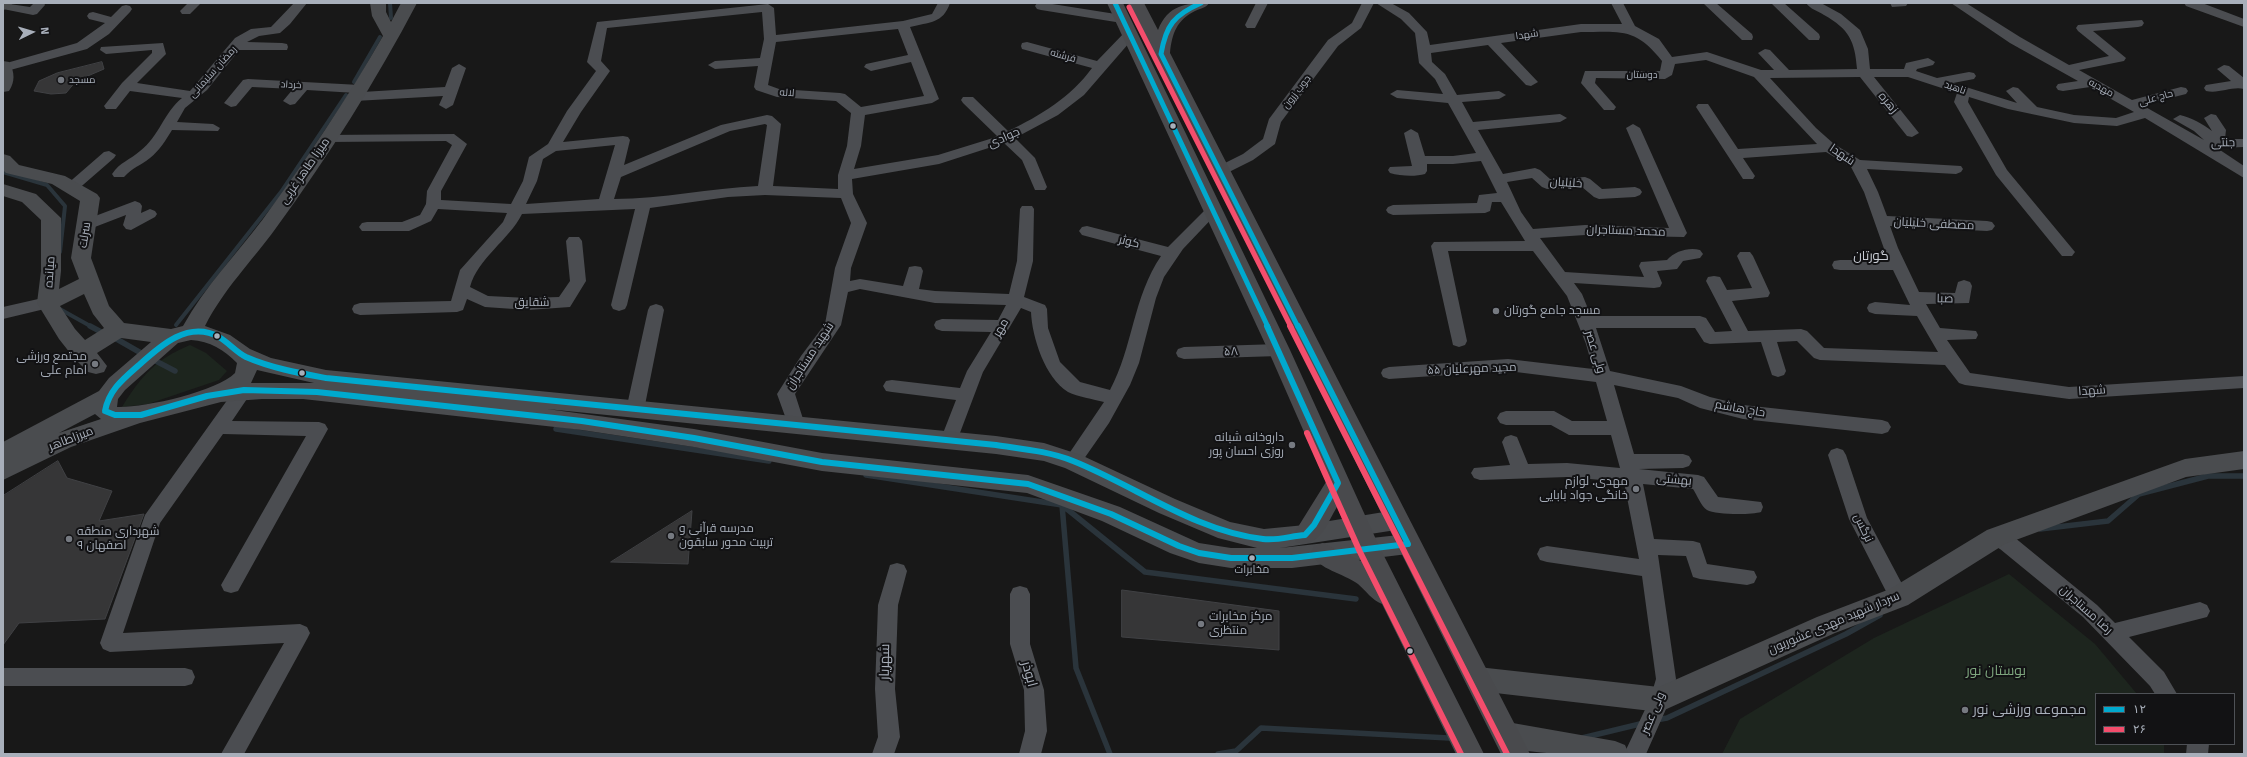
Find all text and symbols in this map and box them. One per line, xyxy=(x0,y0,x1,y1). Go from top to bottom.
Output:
north arrow xyxy=(12,12,52,52)
text: N xyxy=(38,27,51,35)
street label: شهدا xyxy=(1515,27,1539,43)
street label: رمضان سلیمانی xyxy=(187,44,239,100)
street label: فرشته xyxy=(1049,47,1077,65)
street label: دوستان xyxy=(1626,69,1658,81)
street label: جوب زرون xyxy=(1280,73,1314,111)
place label: مسجد xyxy=(69,74,95,86)
marker: مسجد xyxy=(56,75,66,85)
street label: مهدیه xyxy=(2086,76,2116,100)
street label: خرداد xyxy=(280,78,302,92)
street label: ناهید xyxy=(1943,79,1967,97)
street label: لاله xyxy=(779,86,795,100)
street label: حاج علی xyxy=(2138,87,2174,109)
street label: زهره xyxy=(1875,89,1901,117)
unlabelled marker xyxy=(1168,121,1178,131)
street label: جوادی xyxy=(986,125,1022,151)
street label: میرزا طاهر غربی xyxy=(277,135,333,207)
street label: جنتی xyxy=(2211,136,2235,150)
street label: شهدا xyxy=(1827,141,1857,169)
street label: خلیلیان xyxy=(1549,175,1583,191)
street label: مصطفی خلیلیان xyxy=(1893,215,1975,233)
street label: سرلت xyxy=(76,221,94,249)
street label: محمد مستاجران xyxy=(1586,222,1666,240)
street label: کوثر xyxy=(1117,232,1141,252)
district label: گورتان xyxy=(1853,248,1889,264)
street label: میانده xyxy=(42,256,58,288)
street label: صبا xyxy=(1936,292,1954,306)
street label: شقایق xyxy=(514,296,550,310)
place label: مسجد جامع گورتان xyxy=(1504,304,1600,318)
marker: مسجد جامع گورتان xyxy=(1491,306,1501,316)
street label: مهر xyxy=(990,316,1012,340)
street label: شهید مستاجران xyxy=(783,320,837,392)
street label: ولی عصر xyxy=(1582,329,1608,375)
unlabelled marker xyxy=(212,331,222,341)
street label: ۵۸ xyxy=(1224,345,1238,359)
place label: مجتمع ورزشی امام علی xyxy=(16,350,87,378)
marker: مجتمع ورزشی امام علی xyxy=(90,359,100,369)
street label: ۵۵ مجید مهرعلیان xyxy=(1427,360,1517,378)
unlabelled marker xyxy=(297,368,307,378)
street label: شهدا xyxy=(2078,383,2106,399)
street label: حاج هاشم xyxy=(1714,397,1766,421)
street label: میرزاطاهر xyxy=(47,424,95,454)
place label: داروخانه شبانه روزی احسان پور xyxy=(1209,431,1284,459)
marker: داروخانه شبانه روزی احسان پور xyxy=(1287,440,1297,450)
street label: بهشتی xyxy=(1656,471,1692,489)
place label: مهدی. لوازم خانگی جواد بابایی xyxy=(1539,475,1628,503)
marker: مهدی. لوازم خانگی جواد بابایی xyxy=(1631,484,1641,494)
street label: نرگس xyxy=(1850,511,1876,545)
place label: مدرسه قرآنی و تربیت محور سابقون xyxy=(679,522,773,550)
place label: شهرداری منطقه ۹ اصفهان xyxy=(77,525,159,553)
marker: مدرسه قرآنی و تربیت محور سابقون xyxy=(666,531,676,541)
marker: شهرداری منطقه ۹ اصفهان xyxy=(64,534,74,544)
marker: مخابرات xyxy=(1247,553,1257,563)
place label: مخابرات xyxy=(1235,563,1269,577)
street label: رضا مستاجران xyxy=(2057,582,2115,638)
street label: سردار شهید مهدی عشوریون xyxy=(1766,589,1902,657)
place label: مرکز مخابرات منتظری xyxy=(1209,610,1273,638)
marker: مرکز مخابرات منتظری xyxy=(1196,619,1206,629)
street label: شهریار xyxy=(876,644,894,680)
unlabelled marker xyxy=(1405,646,1415,656)
street label: ابوذر xyxy=(1018,659,1040,689)
park label: بوستان نور xyxy=(1966,663,2026,679)
street label: ولی عصر xyxy=(1638,690,1668,736)
legend xyxy=(2095,693,2235,745)
place label: مجموعه ورزشی نور xyxy=(1973,702,2086,718)
text: ۱۲ xyxy=(2133,702,2146,716)
marker: مجموعه ورزشی نور xyxy=(1960,705,1970,715)
text: ۲۶ xyxy=(2133,722,2146,736)

